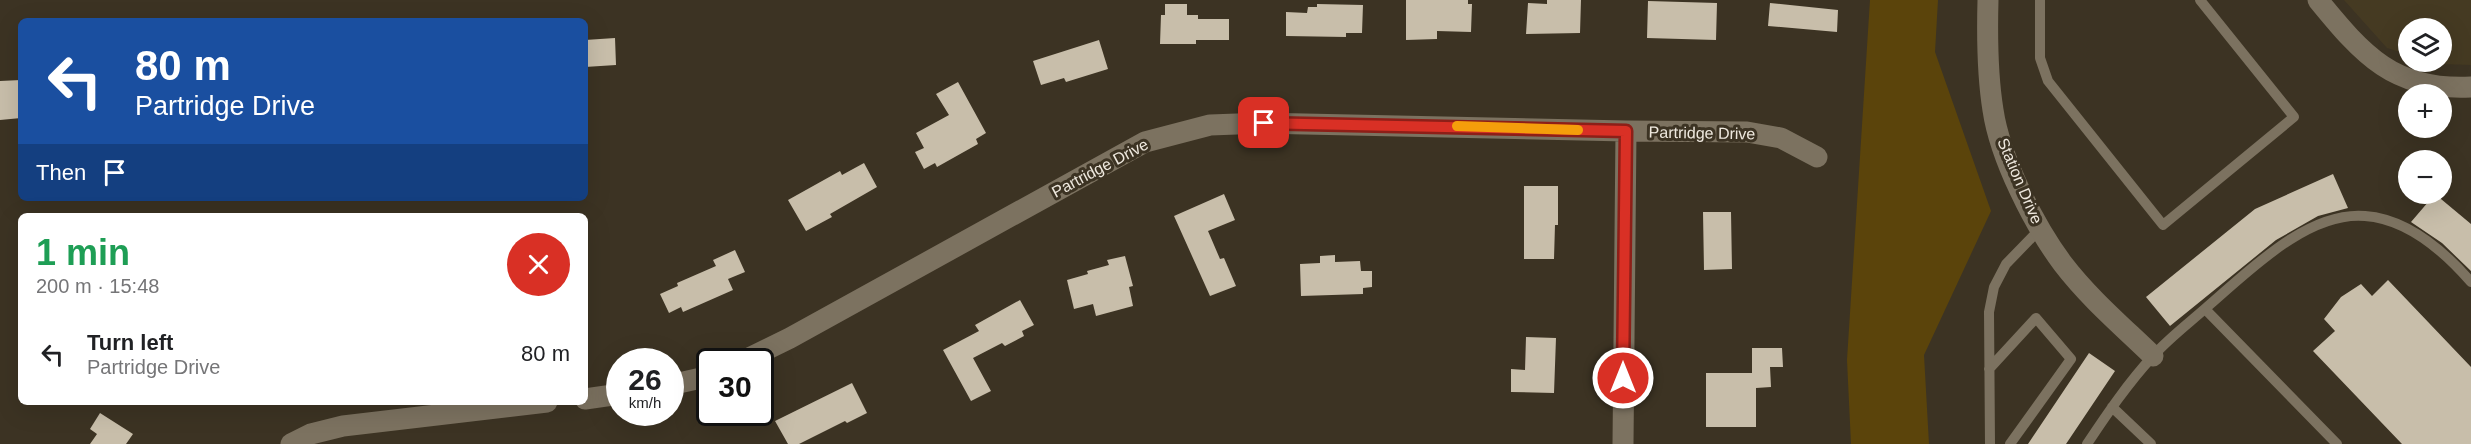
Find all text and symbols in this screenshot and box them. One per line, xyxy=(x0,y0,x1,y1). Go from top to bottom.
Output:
map controls xyxy=(2398,18,2452,204)
button: layers xyxy=(2398,18,2452,72)
icon: left xyxy=(36,42,114,120)
text: 80 m xyxy=(135,42,231,89)
button: + xyxy=(2398,84,2452,138)
text: Partridge Drive xyxy=(135,91,315,121)
pin xyxy=(1238,97,1289,148)
icon: arrive xyxy=(1247,106,1280,139)
street label: Partridge Drive xyxy=(1649,124,1756,142)
street label: Partridge Drive xyxy=(1049,135,1151,201)
street label: Station Drive xyxy=(1994,136,2046,227)
button: − xyxy=(2398,150,2452,204)
icon: arrive xyxy=(98,156,131,189)
text: Then xyxy=(36,160,86,185)
text: 1 min xyxy=(36,232,130,273)
button: close xyxy=(507,233,570,296)
text: 200 m · 15:48 xyxy=(36,275,159,297)
text: Turn left xyxy=(87,330,173,355)
icon: left xyxy=(36,338,69,371)
text: 80 m xyxy=(521,341,570,366)
position arrow xyxy=(1591,346,1655,410)
speed limit sign: 30 xyxy=(696,348,774,426)
text: Partridge Drive xyxy=(87,356,220,378)
text: 26 xyxy=(628,363,662,396)
text: km/h xyxy=(629,394,661,411)

